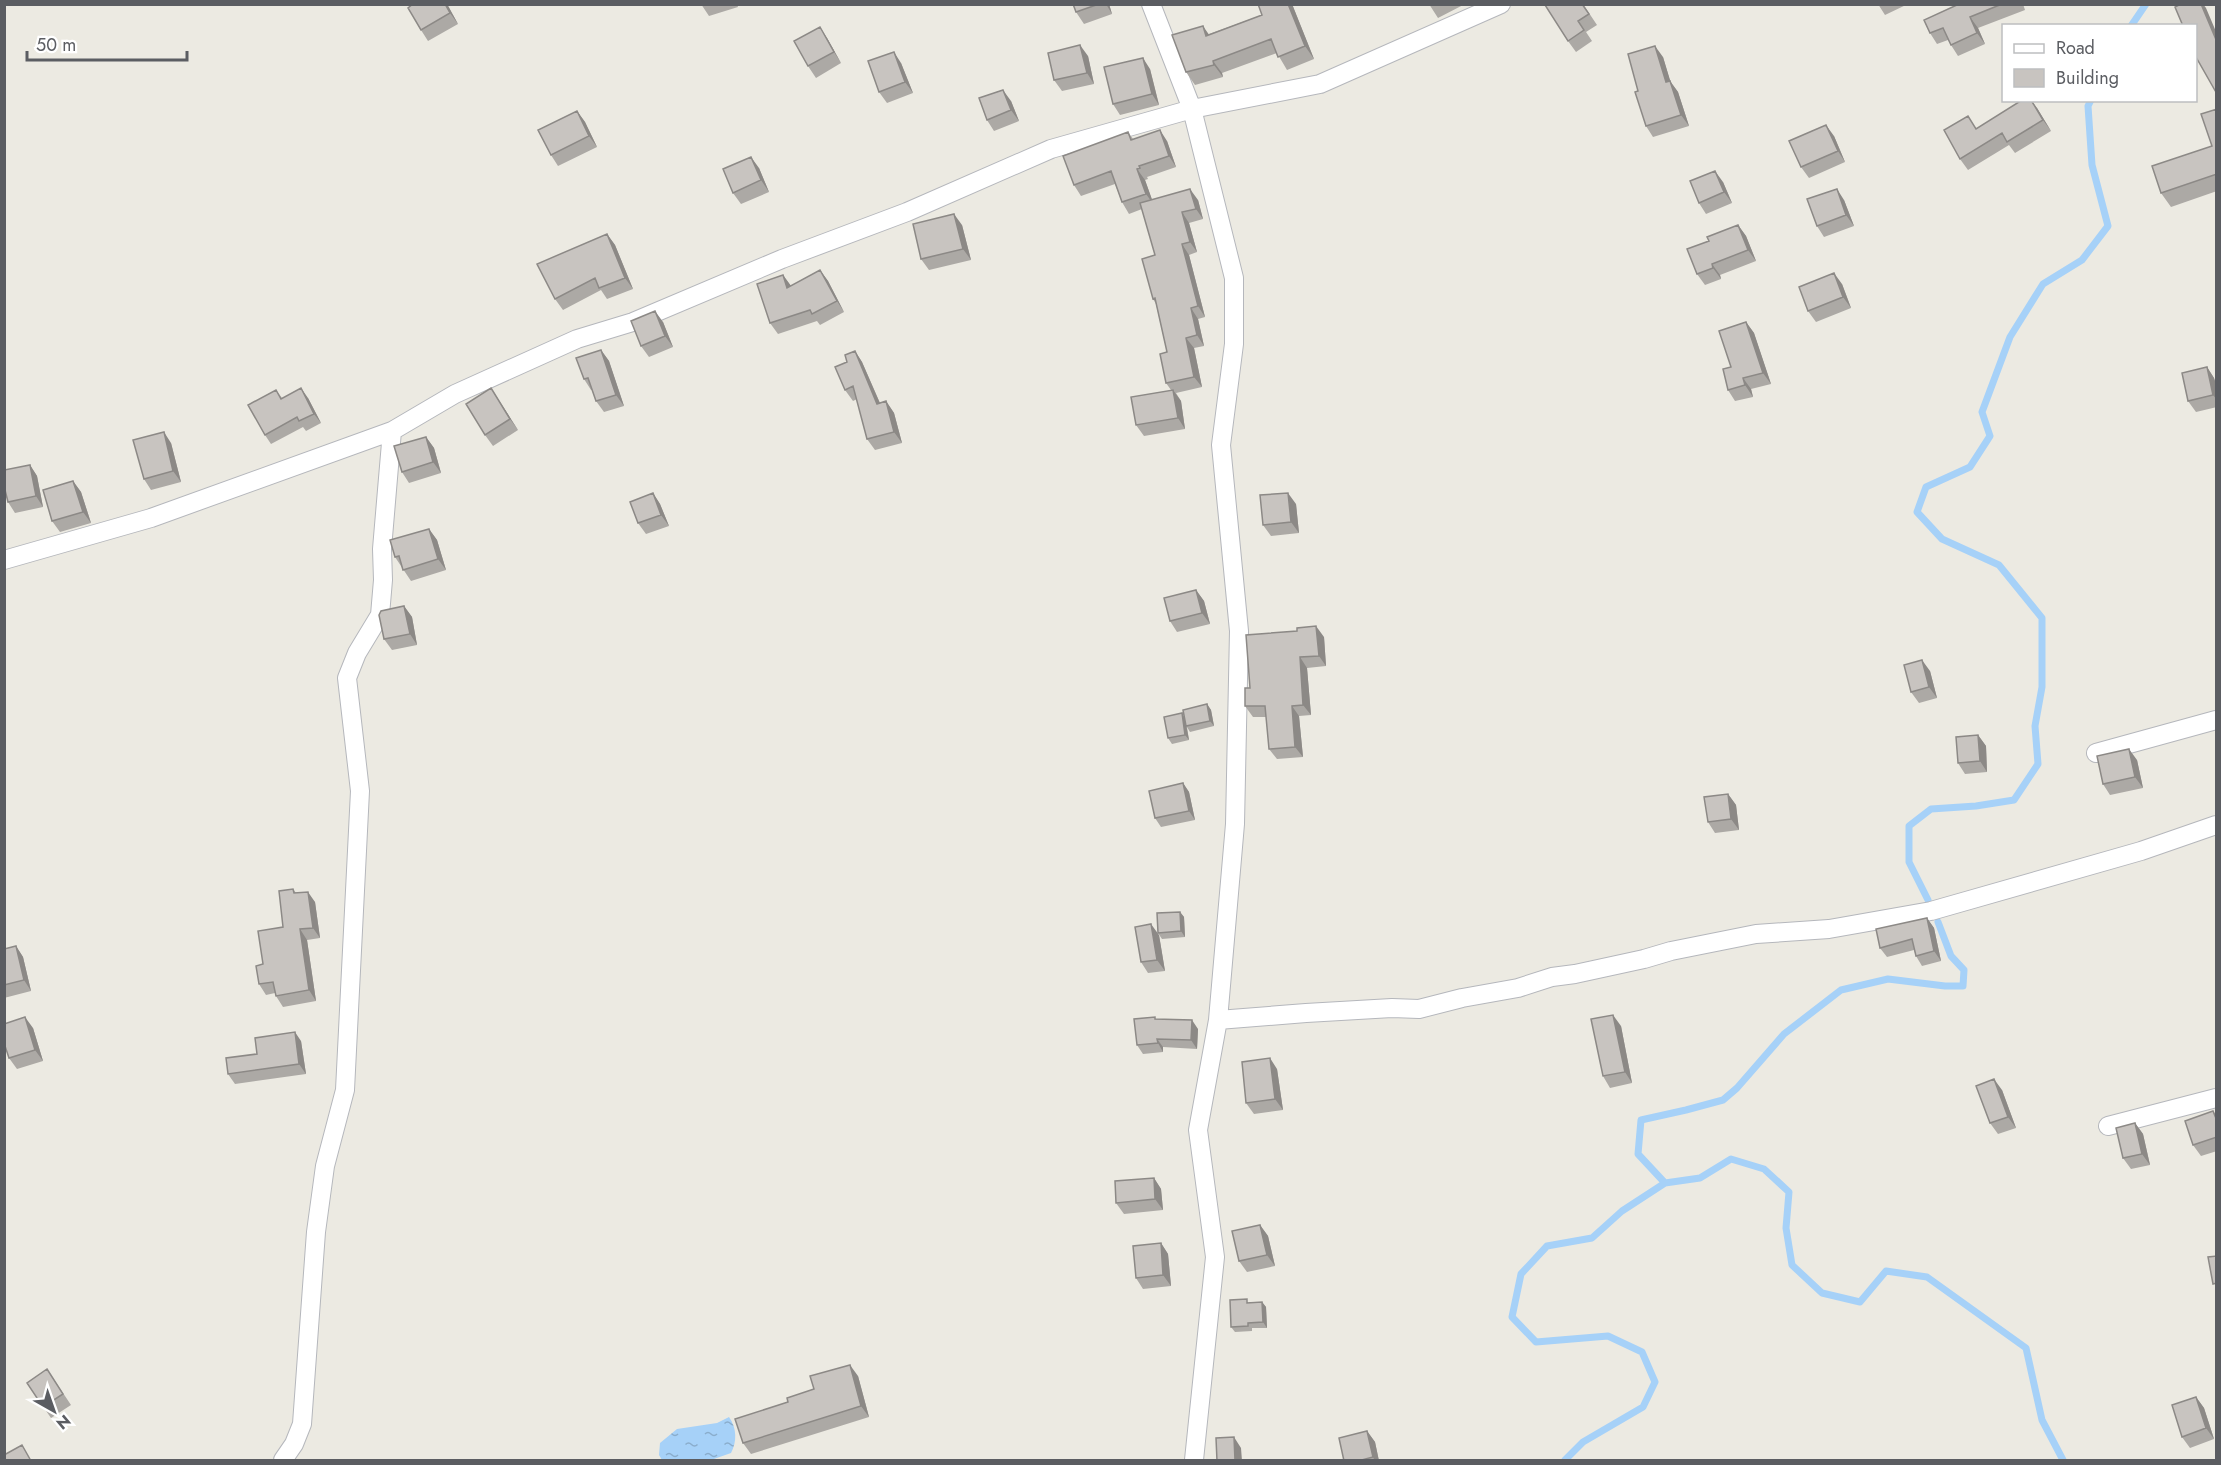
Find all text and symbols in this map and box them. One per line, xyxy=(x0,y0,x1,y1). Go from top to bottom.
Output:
scale bar xyxy=(27,24,188,62)
legend xyxy=(2002,24,2197,102)
text: 50 m xyxy=(36,32,76,58)
text: Road xyxy=(2056,35,2095,61)
text: Building xyxy=(2056,65,2119,91)
north arrow xyxy=(24,1381,84,1441)
text: N xyxy=(51,1409,76,1435)

